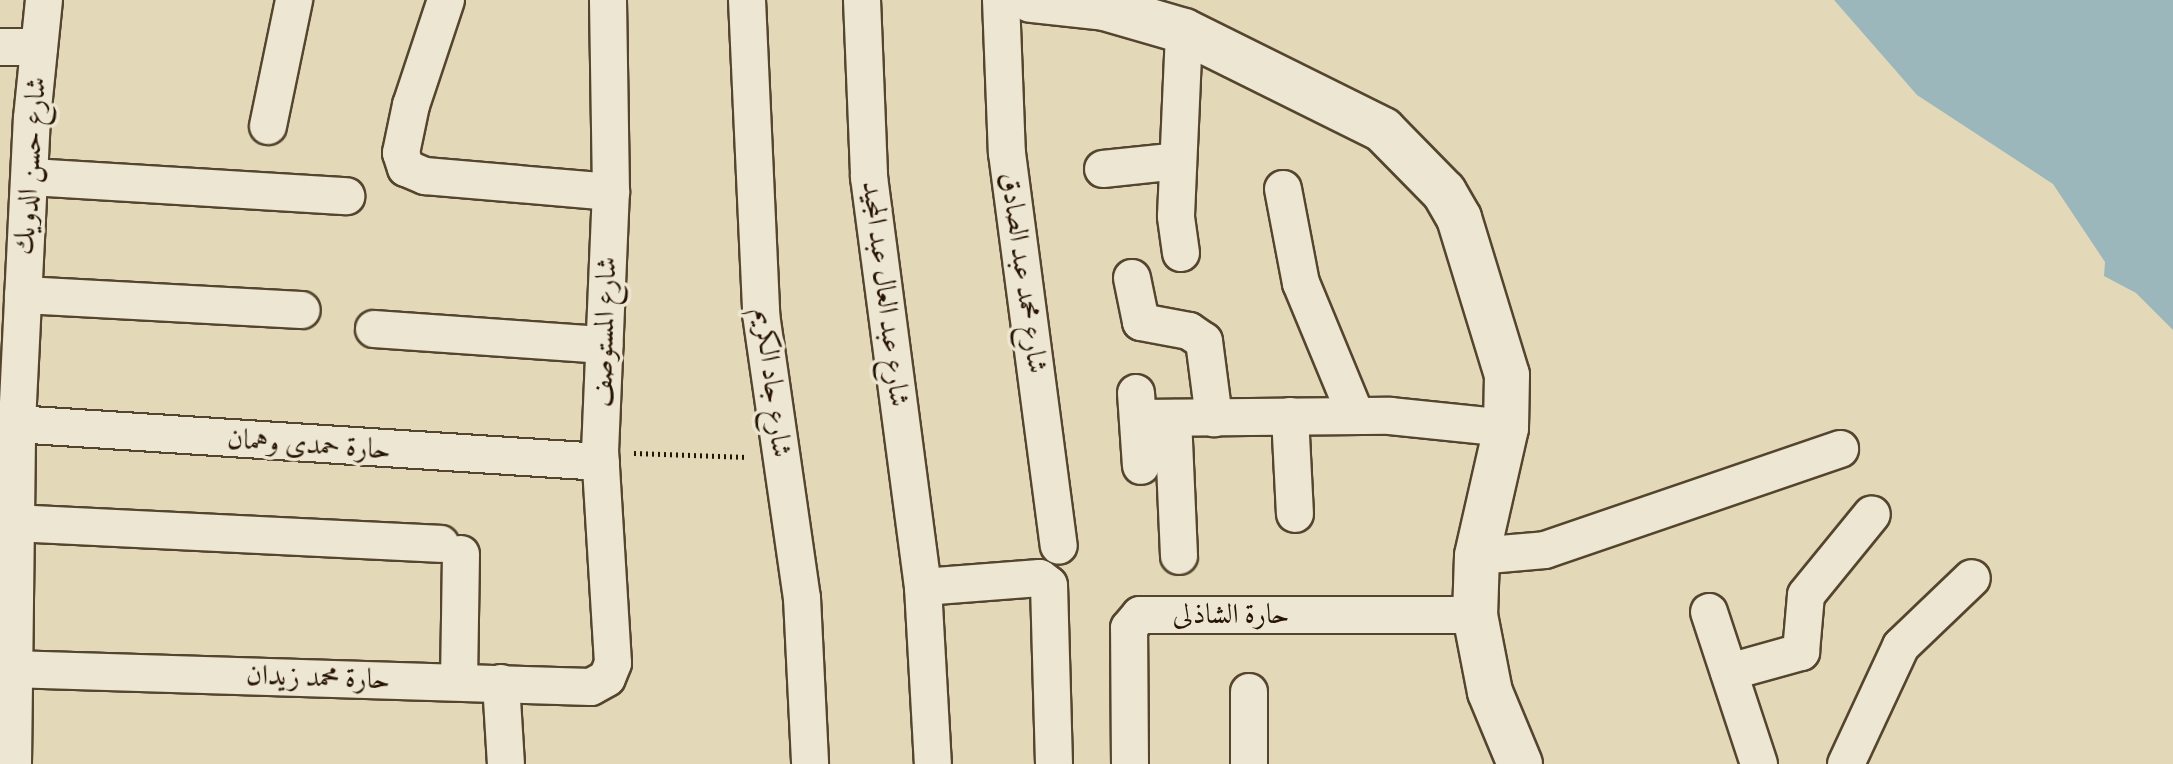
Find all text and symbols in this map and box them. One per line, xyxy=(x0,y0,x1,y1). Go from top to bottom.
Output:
street label: شارع حسن الدويك xyxy=(8,76,54,256)
street label: شارع محمد عبد الصادق xyxy=(992,170,1054,376)
street label: شارع عبد العال عبد المجيد xyxy=(854,179,916,409)
street label: شارع المستوصف xyxy=(586,256,624,408)
street label: شارع جاد الكريم xyxy=(746,307,798,459)
street label: حارة حمدى وهمان xyxy=(226,423,392,467)
street label: حارة الشاذلى xyxy=(1173,598,1289,632)
street label: حارة محمد زيدان xyxy=(245,659,391,697)

